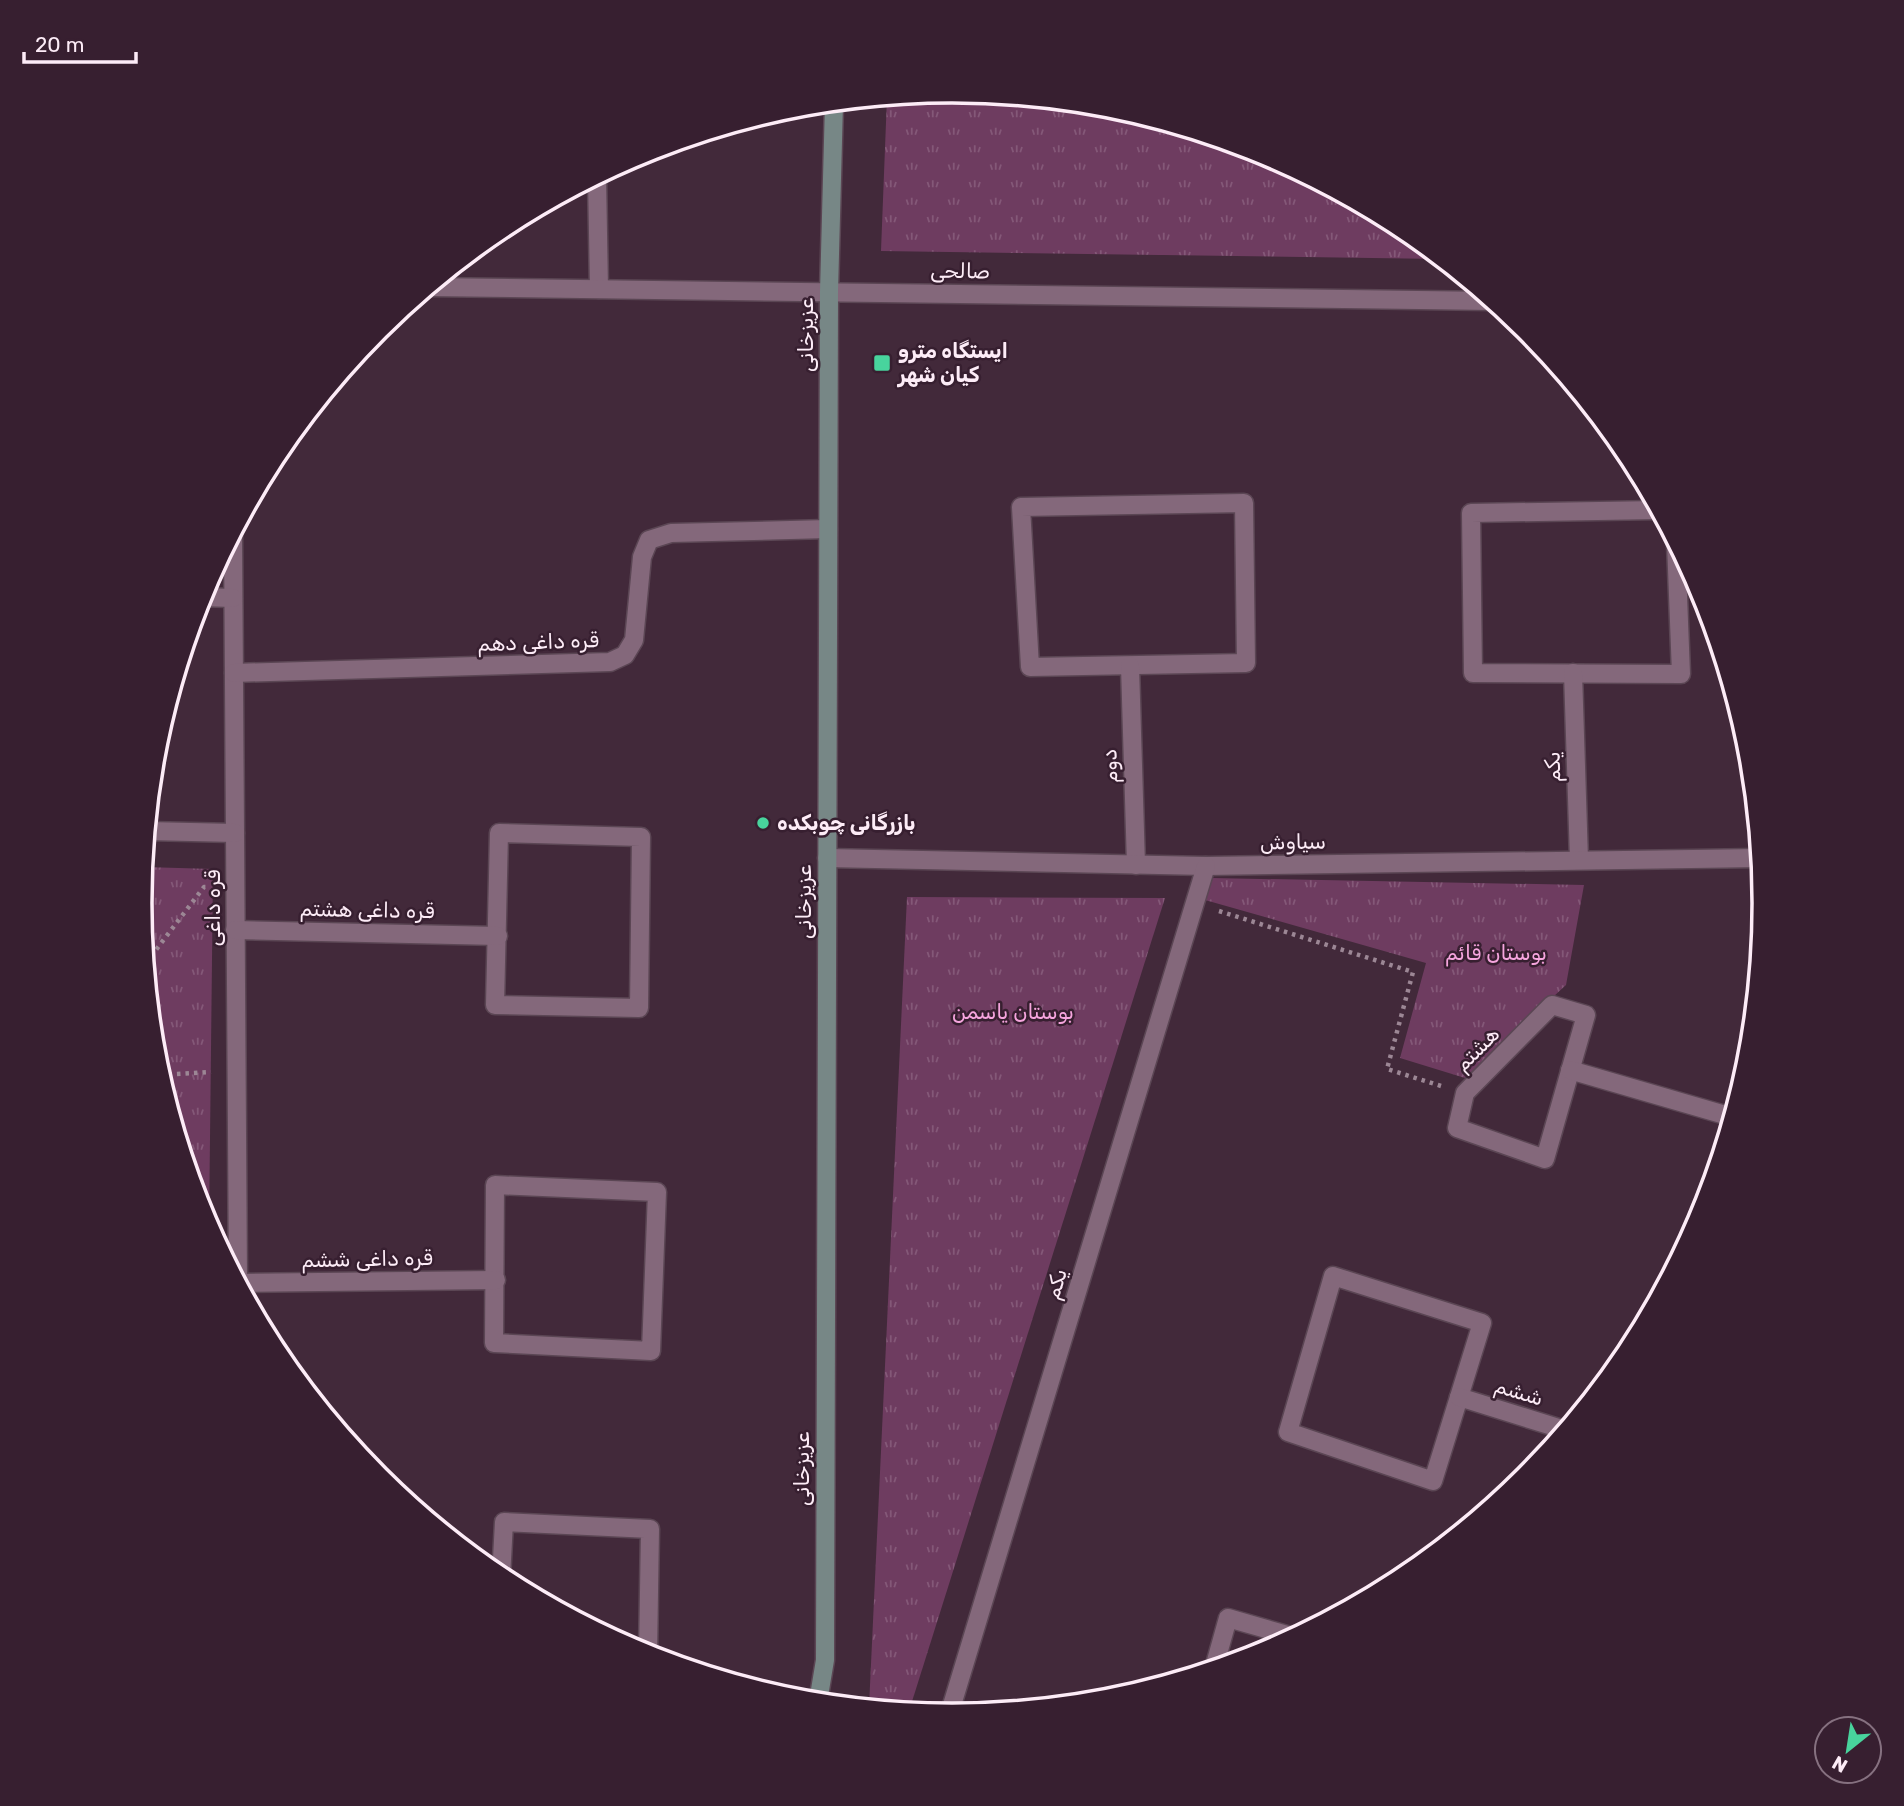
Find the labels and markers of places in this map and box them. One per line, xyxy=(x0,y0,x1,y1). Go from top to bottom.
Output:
place label: ایستگاه مترو کیان شهر xyxy=(896,338,1008,388)
marker: ایستگاه مترو کیان شهر xyxy=(872,353,892,373)
place label: بازرگانی چوبکده xyxy=(777,810,915,836)
marker: بازرگانی چوبکده xyxy=(755,815,771,831)

